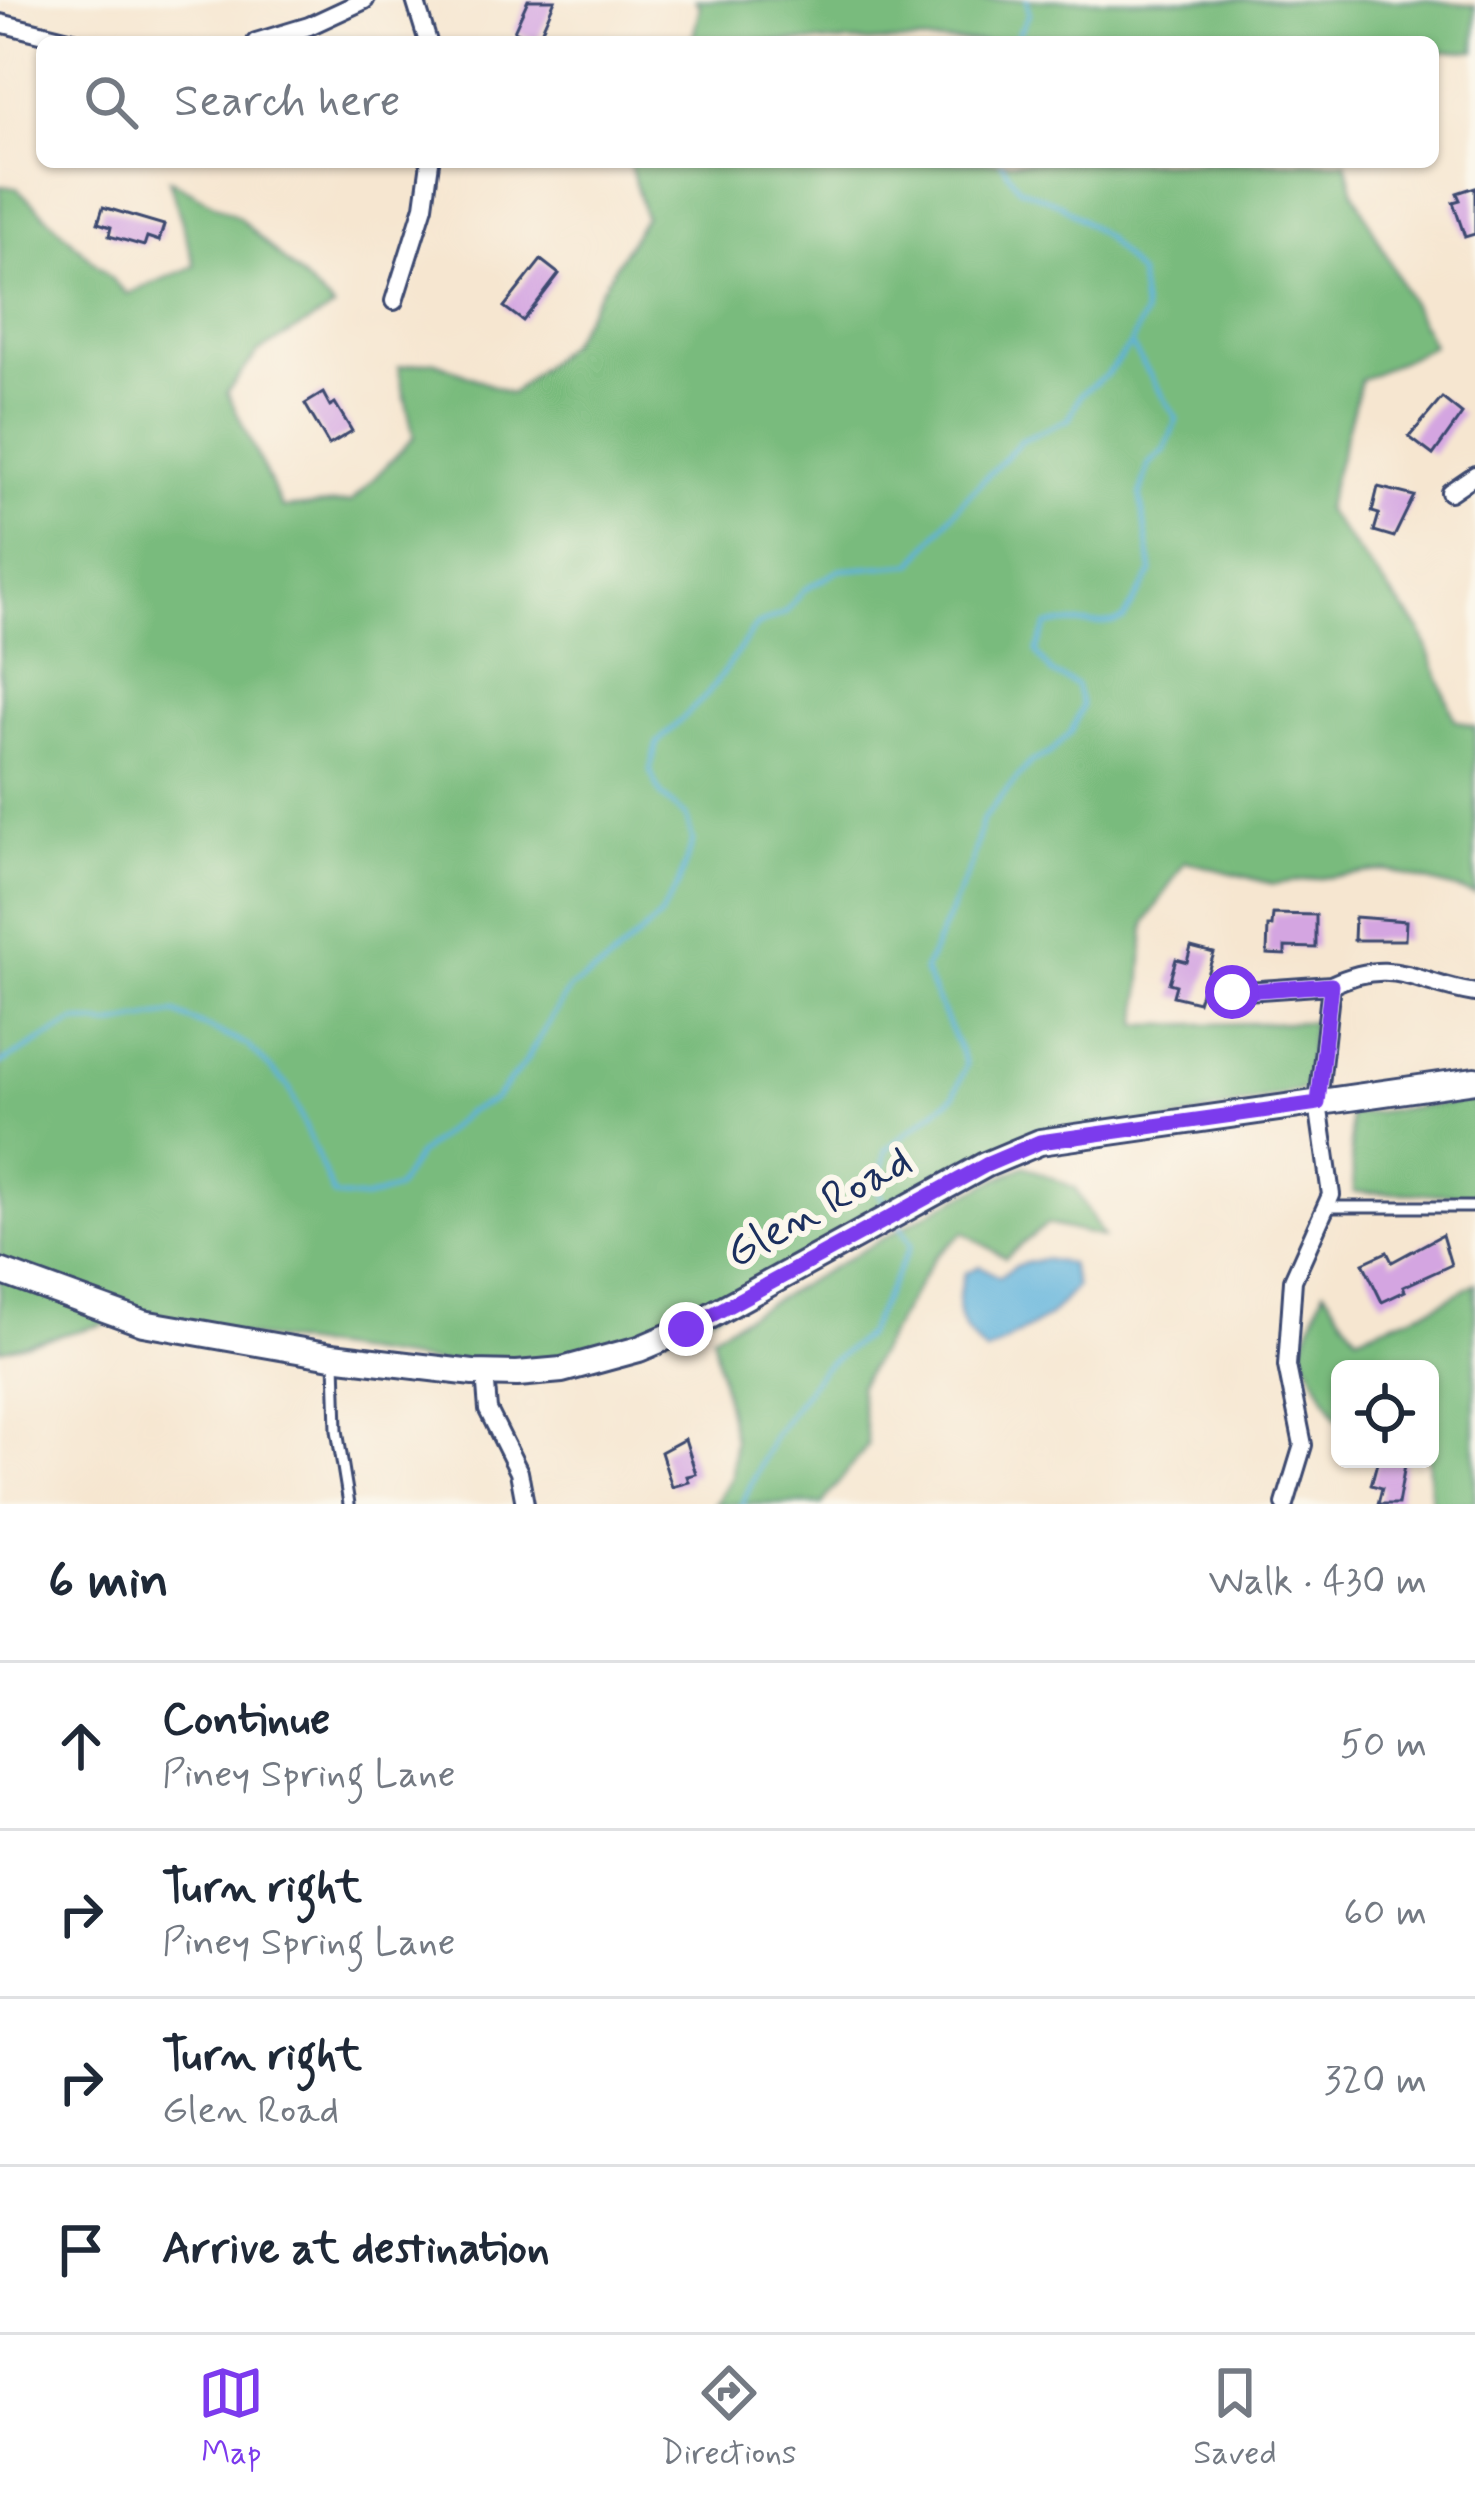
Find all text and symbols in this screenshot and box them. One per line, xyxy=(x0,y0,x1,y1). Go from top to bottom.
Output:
search box xyxy=(36,36,1439,168)
icon: search xyxy=(78,69,144,135)
text: Search here xyxy=(174,73,401,132)
route start xyxy=(1205,965,1259,1019)
street label: Glen Road xyxy=(715,1133,923,1283)
route end xyxy=(659,1302,713,1356)
map controls xyxy=(1331,1360,1439,1468)
button: locate xyxy=(1331,1360,1439,1468)
text: 6 min xyxy=(48,1549,169,1615)
text: Walk · 430 m xyxy=(1209,1557,1427,1608)
text: Continue xyxy=(162,1691,330,1750)
icon: ahead xyxy=(48,1713,114,1779)
text: 50 m xyxy=(1340,1720,1427,1771)
text: Piney Spring Lane xyxy=(162,1750,456,1801)
text: Turn right xyxy=(162,1859,362,1918)
icon: right xyxy=(48,1881,114,1947)
text: 60 m xyxy=(1343,1888,1427,1939)
text: Piney Spring Lane xyxy=(162,1918,456,1969)
text: Turn right xyxy=(162,2027,362,2086)
icon: right xyxy=(48,2049,114,2115)
text: 320 m xyxy=(1324,2056,1427,2107)
text: Glen Road xyxy=(162,2086,339,2137)
icon: arrive xyxy=(48,2217,114,2283)
text: Arrive at destination xyxy=(162,2220,550,2279)
tab: Map xyxy=(198,2360,264,2476)
tab: Directions xyxy=(661,2360,797,2476)
tab: Saved xyxy=(1193,2360,1277,2476)

